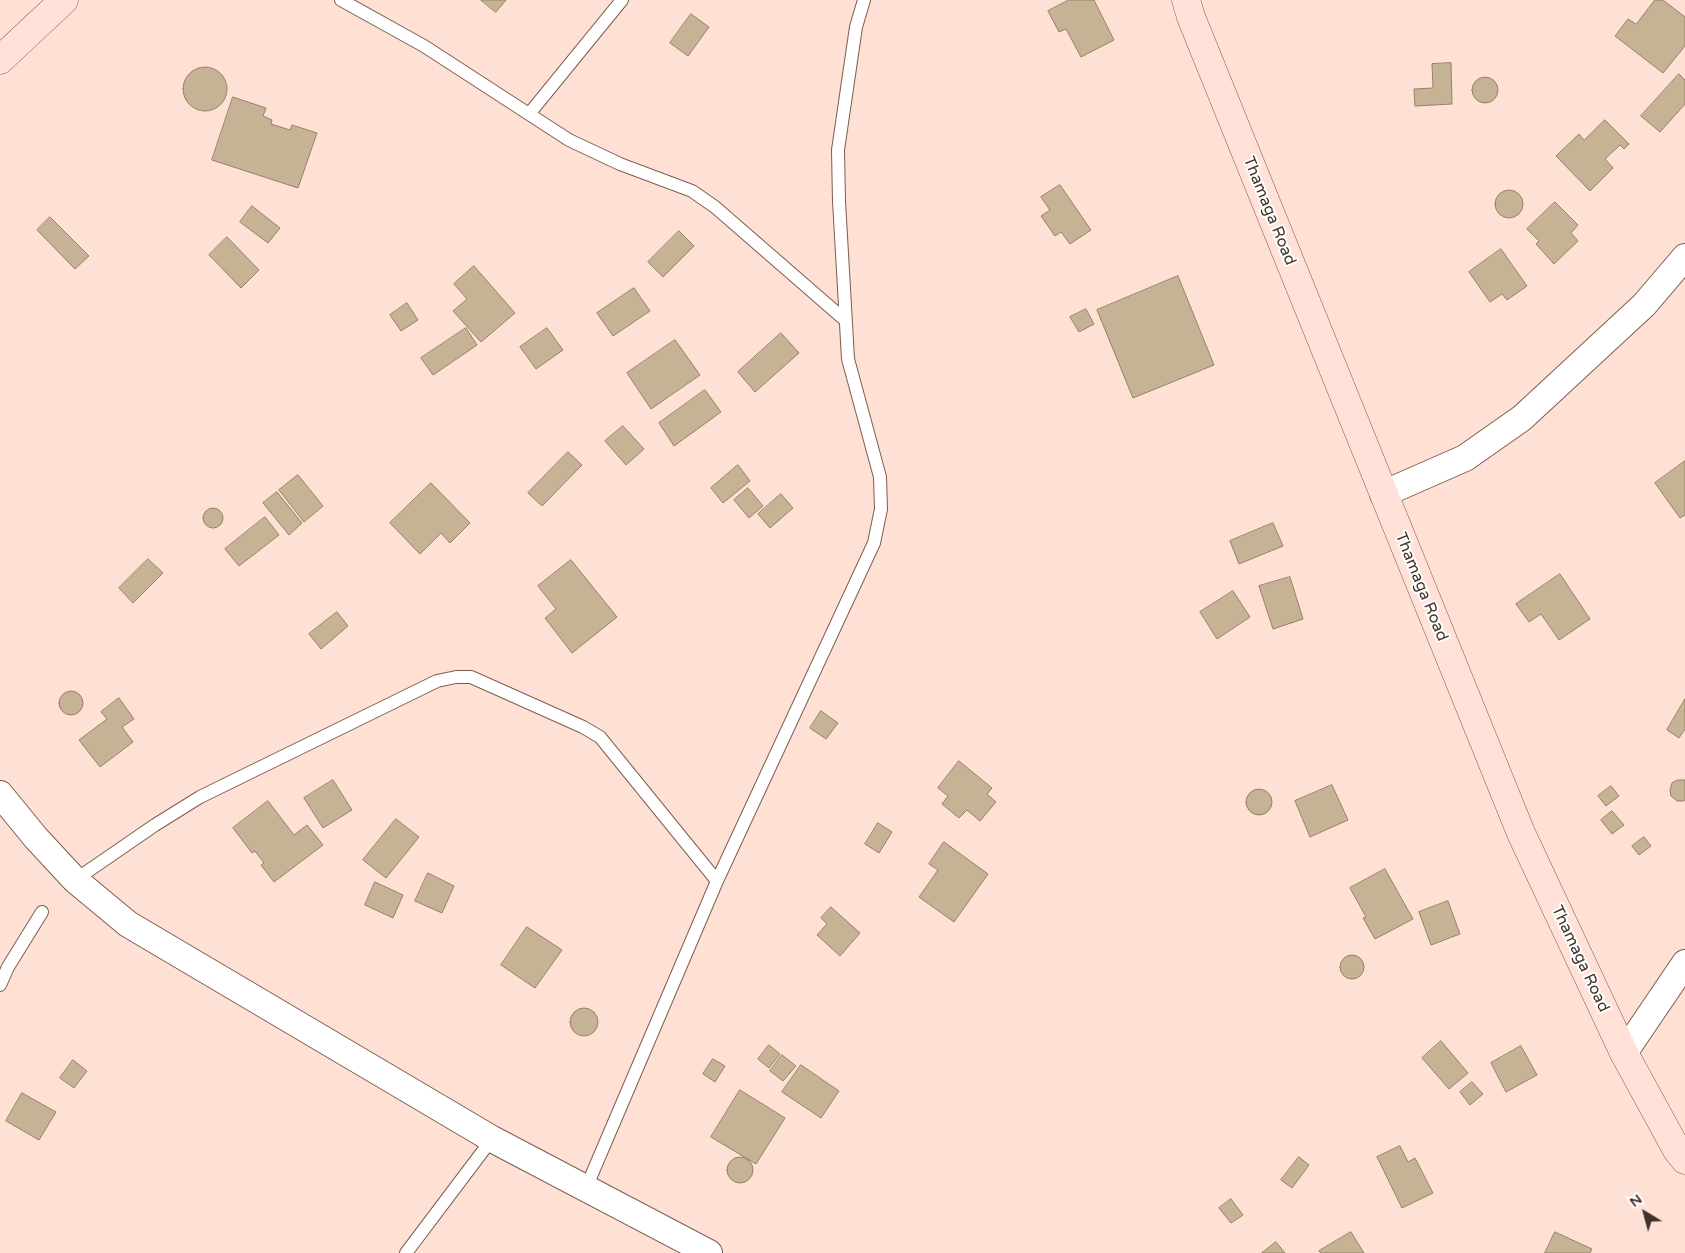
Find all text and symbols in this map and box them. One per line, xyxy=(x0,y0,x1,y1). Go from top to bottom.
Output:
street label: Thamaga Road xyxy=(1238,154,1300,268)
street label: Thamaga Road xyxy=(1390,530,1452,644)
street label: Thamaga Road xyxy=(1547,903,1613,1015)
north arrow xyxy=(1620,1188,1670,1238)
text: N xyxy=(1626,1190,1645,1211)

